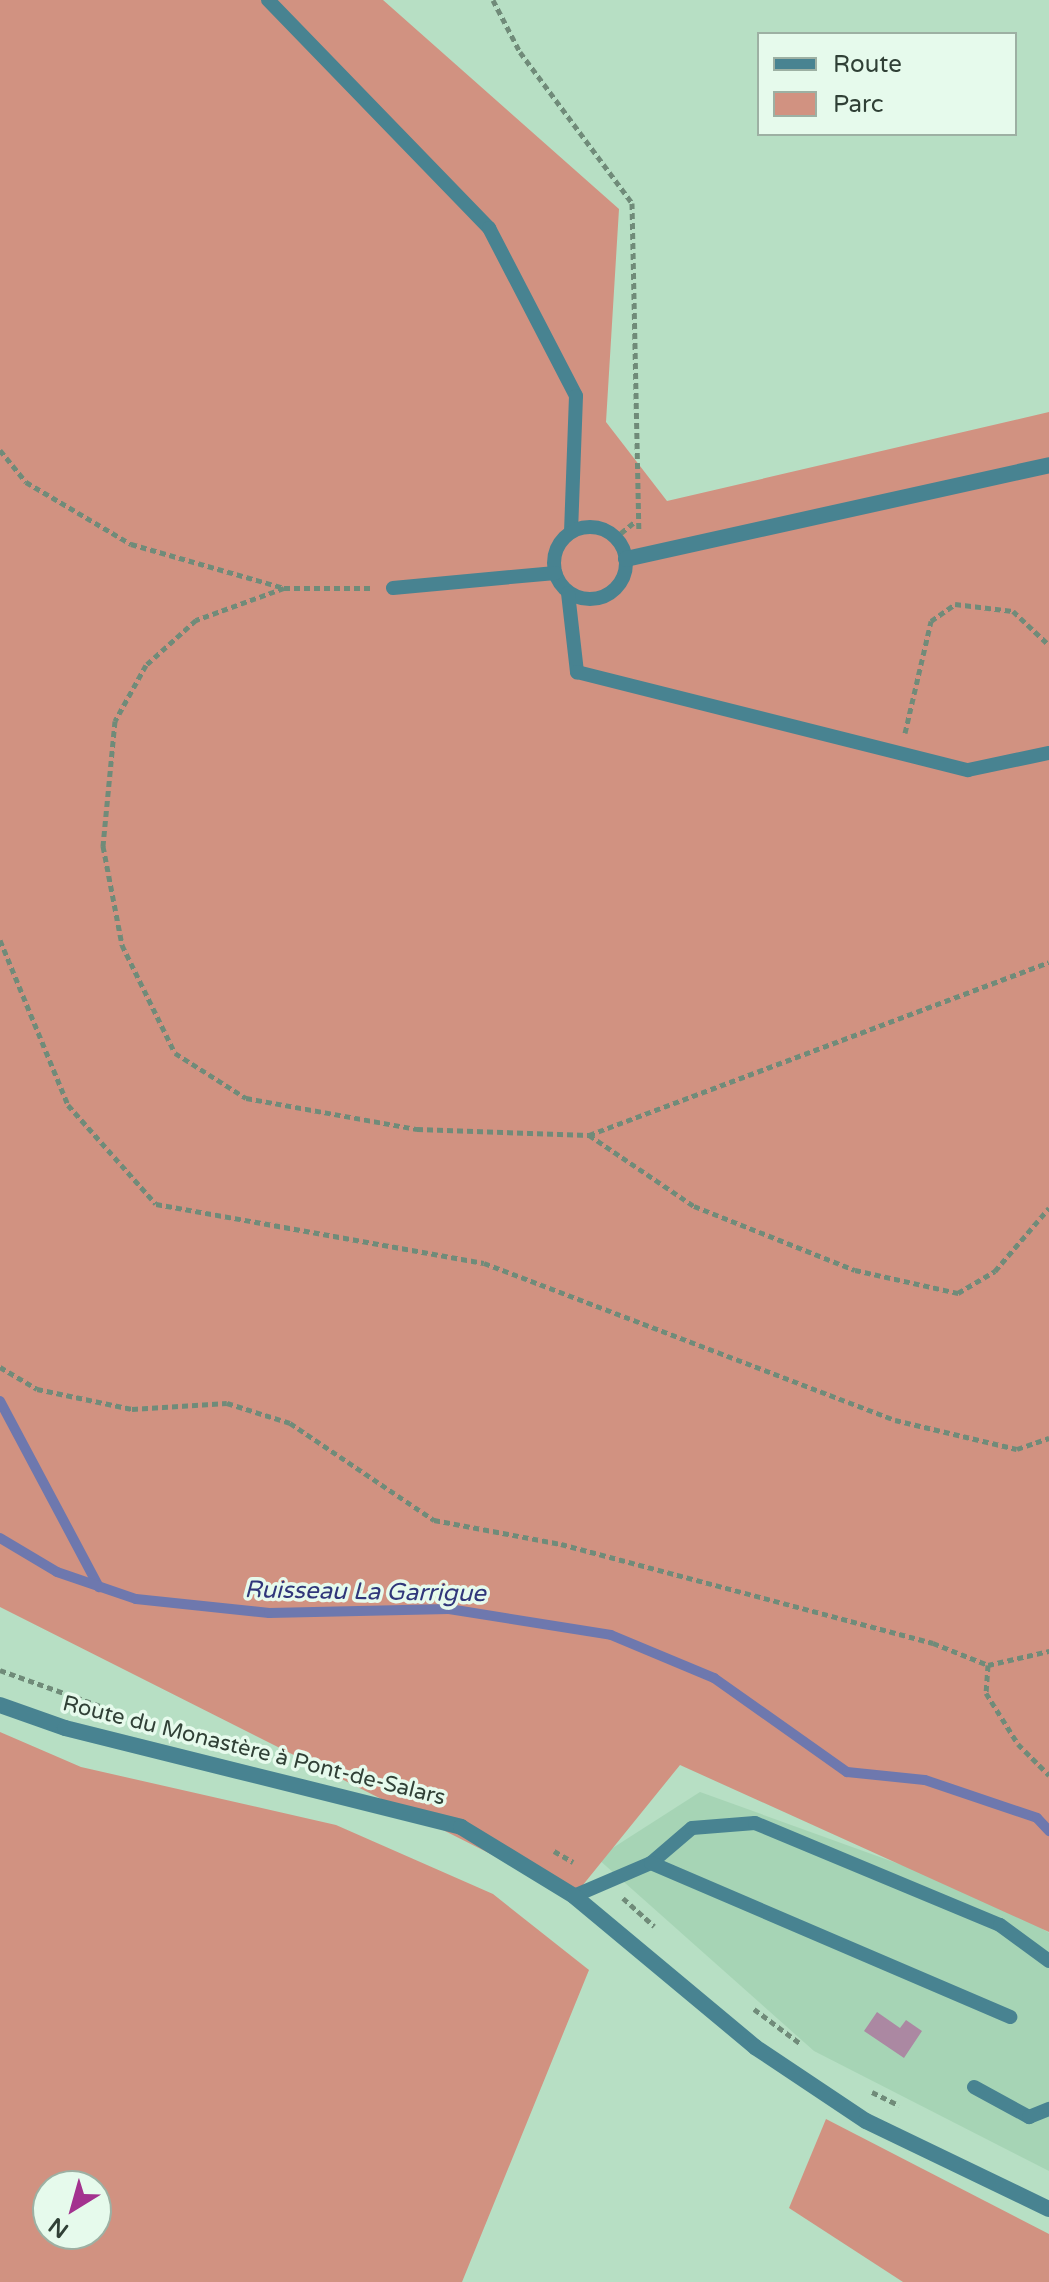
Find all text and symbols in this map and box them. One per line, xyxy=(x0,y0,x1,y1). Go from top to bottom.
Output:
legend xyxy=(757,32,1017,136)
text: Route xyxy=(833,50,902,79)
text: Parc xyxy=(833,90,884,119)
water label: Ruisseau La Garrigue xyxy=(244,1575,486,1609)
street label: Route du Monastère à Pont-de-Salars xyxy=(60,1691,448,1811)
north arrow xyxy=(32,2170,112,2250)
text: N xyxy=(44,2212,74,2243)

